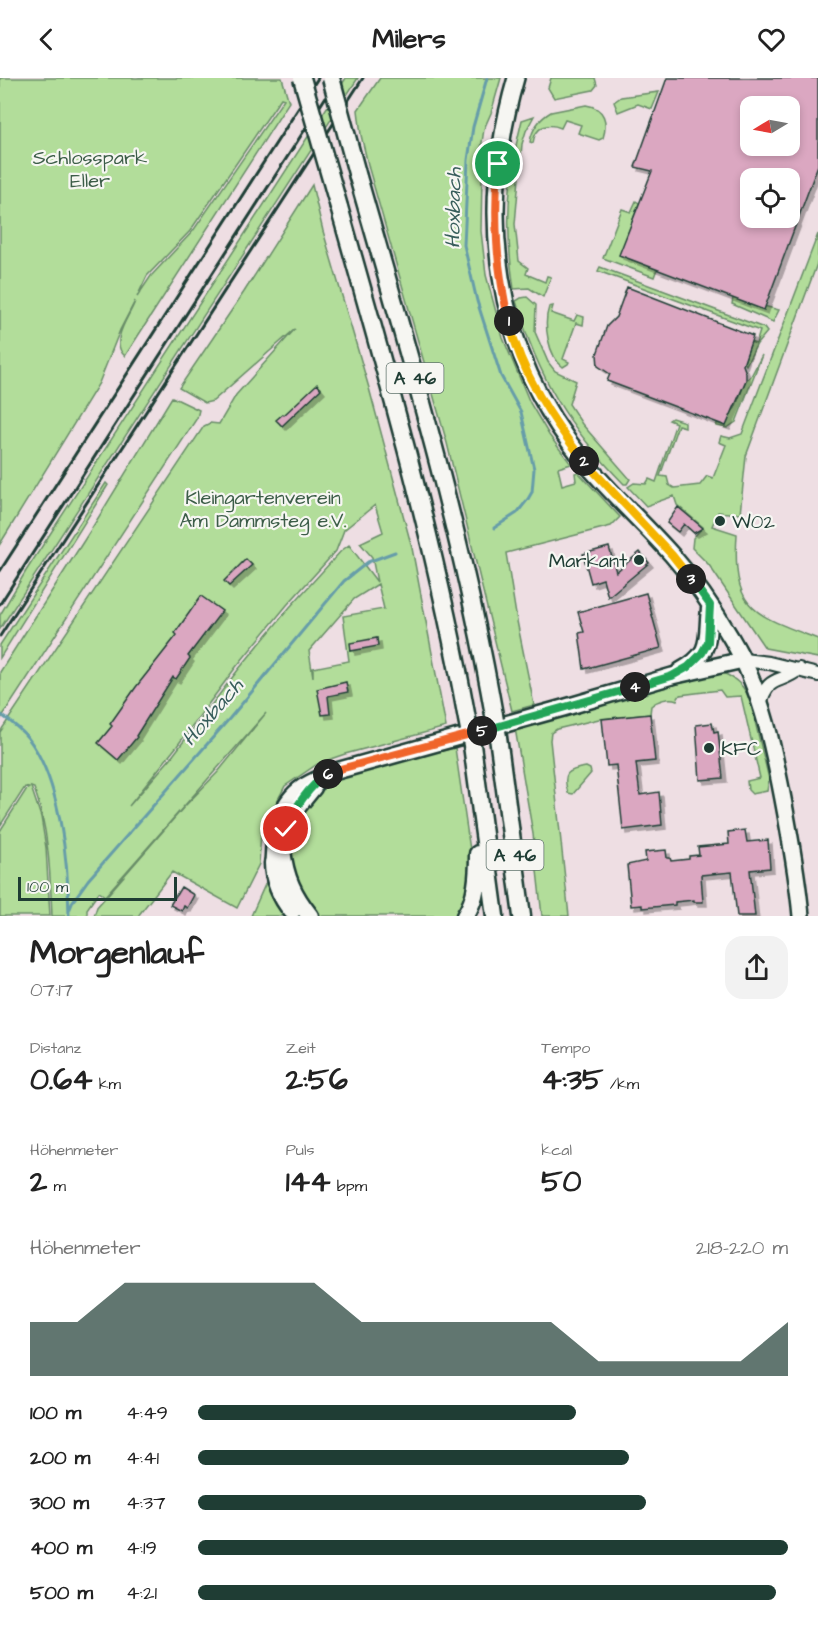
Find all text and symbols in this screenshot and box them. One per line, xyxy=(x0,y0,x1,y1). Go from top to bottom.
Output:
text: Milers xyxy=(372,20,446,58)
icon: back xyxy=(30,23,63,56)
icon: heart xyxy=(755,23,788,56)
north arrow xyxy=(740,96,800,156)
map controls xyxy=(740,96,800,228)
pin xyxy=(472,138,523,189)
park label: Schlosspark Eller xyxy=(33,144,147,195)
icon: arrive xyxy=(481,147,514,180)
water label: Hoxbach xyxy=(438,166,469,249)
button: locate xyxy=(740,168,800,228)
pin: 1 xyxy=(494,306,524,336)
text: 1 xyxy=(508,310,510,332)
road number: A 46 xyxy=(386,363,444,393)
pin: 2 xyxy=(569,446,599,476)
text: 2 xyxy=(579,450,589,472)
park label: Kleingartenverein Am Dammsteg e.V. xyxy=(180,484,347,536)
place label: W02 xyxy=(732,508,775,536)
marker: W02 xyxy=(713,514,727,528)
place label: Markant xyxy=(549,547,627,575)
marker: Markant xyxy=(632,553,646,567)
pin: 3 xyxy=(676,564,706,594)
text: 3 xyxy=(687,568,695,590)
water label: Hoxbach xyxy=(175,671,251,752)
pin: 4 xyxy=(620,672,650,702)
text: 4 xyxy=(630,676,640,698)
pin: 5 xyxy=(467,716,497,746)
text: 5 xyxy=(476,720,488,742)
place label: KFC xyxy=(721,735,761,763)
marker: KFC xyxy=(702,741,716,755)
pin: 6 xyxy=(313,759,343,789)
text: 6 xyxy=(323,763,333,785)
pin xyxy=(260,803,311,854)
icon: check xyxy=(269,812,302,845)
road number: A 46 xyxy=(486,840,544,870)
scale bar xyxy=(18,874,177,902)
text: 100 m xyxy=(27,876,68,898)
text: Morgenlauf xyxy=(30,930,204,976)
button: share xyxy=(725,936,788,999)
text: 07:17 xyxy=(30,976,73,1004)
text: Distanz xyxy=(30,1037,81,1059)
text: Zeit xyxy=(286,1037,316,1059)
text: Tempo xyxy=(541,1037,590,1059)
text: 0.64 xyxy=(30,1059,92,1101)
text: 2:56 xyxy=(286,1059,348,1101)
text: 4:35 xyxy=(541,1059,603,1101)
text: km xyxy=(92,1073,121,1095)
text: /km xyxy=(603,1073,639,1095)
text: Höhenmeter xyxy=(30,1139,118,1161)
text: Puls xyxy=(286,1139,315,1161)
text: kcal xyxy=(541,1139,572,1161)
text: 2 xyxy=(30,1161,47,1203)
text: 144 xyxy=(286,1161,330,1203)
text: 50 xyxy=(541,1161,582,1203)
text: m xyxy=(47,1175,66,1197)
text: bpm xyxy=(330,1175,367,1197)
text: Höhenmeter xyxy=(30,1234,140,1262)
text: 218–220 m xyxy=(696,1234,788,1262)
text: 100 m xyxy=(30,1399,81,1427)
text: 4:49 xyxy=(126,1399,168,1427)
text: 200 m xyxy=(30,1444,90,1472)
text: 4:41 xyxy=(126,1444,159,1472)
text: 300 m xyxy=(30,1489,89,1517)
text: 4:37 xyxy=(126,1489,165,1517)
text: 400 m xyxy=(30,1534,92,1562)
text: 4:19 xyxy=(126,1534,157,1562)
text: 500 m xyxy=(30,1579,93,1607)
text: 4:21 xyxy=(126,1579,157,1607)

